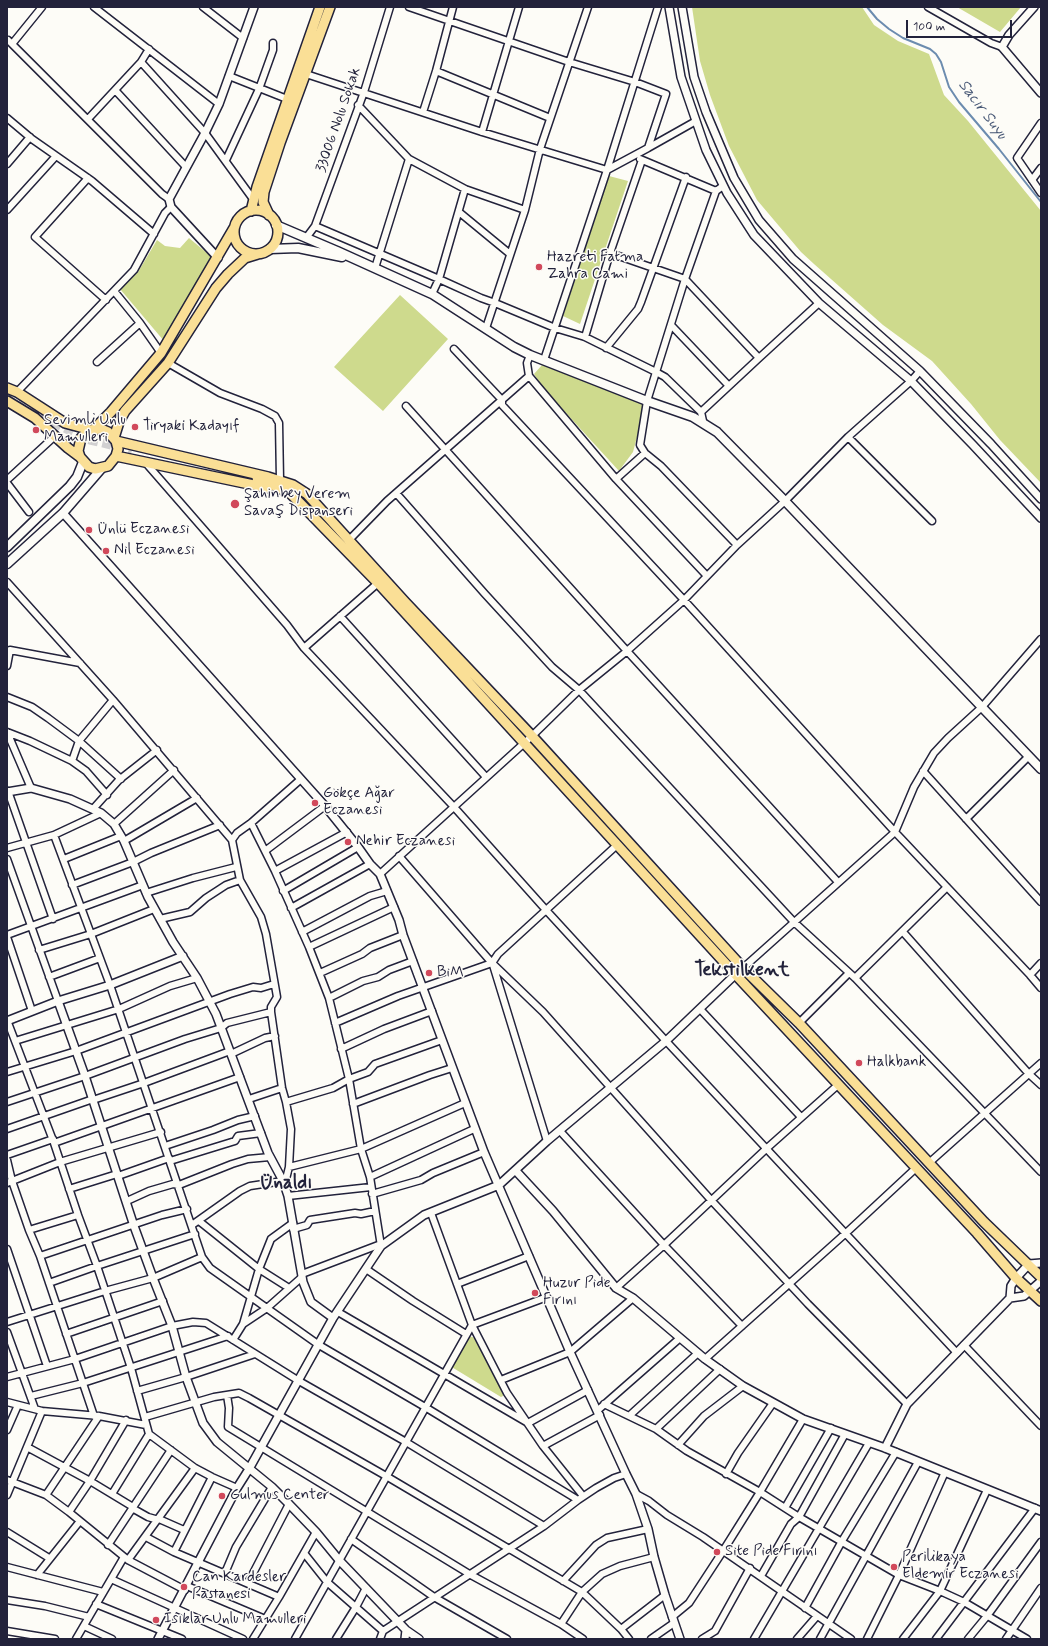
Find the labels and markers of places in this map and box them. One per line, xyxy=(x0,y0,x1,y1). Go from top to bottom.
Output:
place label: Hazreti Fatma Zahra Cami xyxy=(547,249,643,284)
marker: Hazreti Fatma Zahra Cami xyxy=(534,262,544,272)
place label: Sevimli Unlu Mamulleri xyxy=(44,412,126,447)
place label: Tiryaki Kadayıf xyxy=(143,418,240,436)
marker: Tiryaki Kadayıf xyxy=(130,422,140,432)
marker: Sevimli Unlu Mamulleri xyxy=(31,425,41,435)
place label: Şahinbey Verem Savaş Dispanseri xyxy=(244,486,353,521)
marker: Şahinbey Verem Savaş Dispanseri xyxy=(229,498,241,510)
place label: Ünlü Eczanesi xyxy=(97,521,189,539)
marker: Ünlü Eczanesi xyxy=(84,525,94,535)
place label: Nil Eczanesi xyxy=(114,542,195,560)
marker: Nil Eczanesi xyxy=(101,546,111,556)
place label: Gökçe Ağar Eczanesi xyxy=(323,785,395,820)
marker: Gökçe Ağar Eczanesi xyxy=(310,798,320,808)
place label: Nehir Eczanesi xyxy=(356,833,455,851)
marker: Nehir Eczanesi xyxy=(343,837,353,847)
place label: BiM xyxy=(437,964,464,982)
marker: BiM xyxy=(424,968,434,978)
place label: Halkbank xyxy=(867,1054,926,1072)
marker: Halkbank xyxy=(854,1058,864,1068)
place label: Huzur Pide Fırını xyxy=(543,1275,611,1310)
marker: Huzur Pide Fırını xyxy=(530,1288,540,1298)
place label: Gulmus Center xyxy=(230,1487,329,1505)
marker: Gulmus Center xyxy=(217,1491,227,1501)
place label: Site Pide Fırını xyxy=(725,1543,818,1561)
marker: Site Pide Fırını xyxy=(712,1547,722,1557)
place label: Perilikaya Eldemir Eczanesi xyxy=(902,1549,1019,1584)
marker: Perilikaya Eldemir Eczanesi xyxy=(889,1562,899,1572)
place label: Can Kardesler Pastanesi xyxy=(192,1569,286,1604)
marker: Can Kardesler Pastanesi xyxy=(179,1582,189,1592)
place label: Isıklar Unlu Mamulleri xyxy=(164,1611,306,1629)
marker: Isıklar Unlu Mamulleri xyxy=(151,1615,161,1625)

